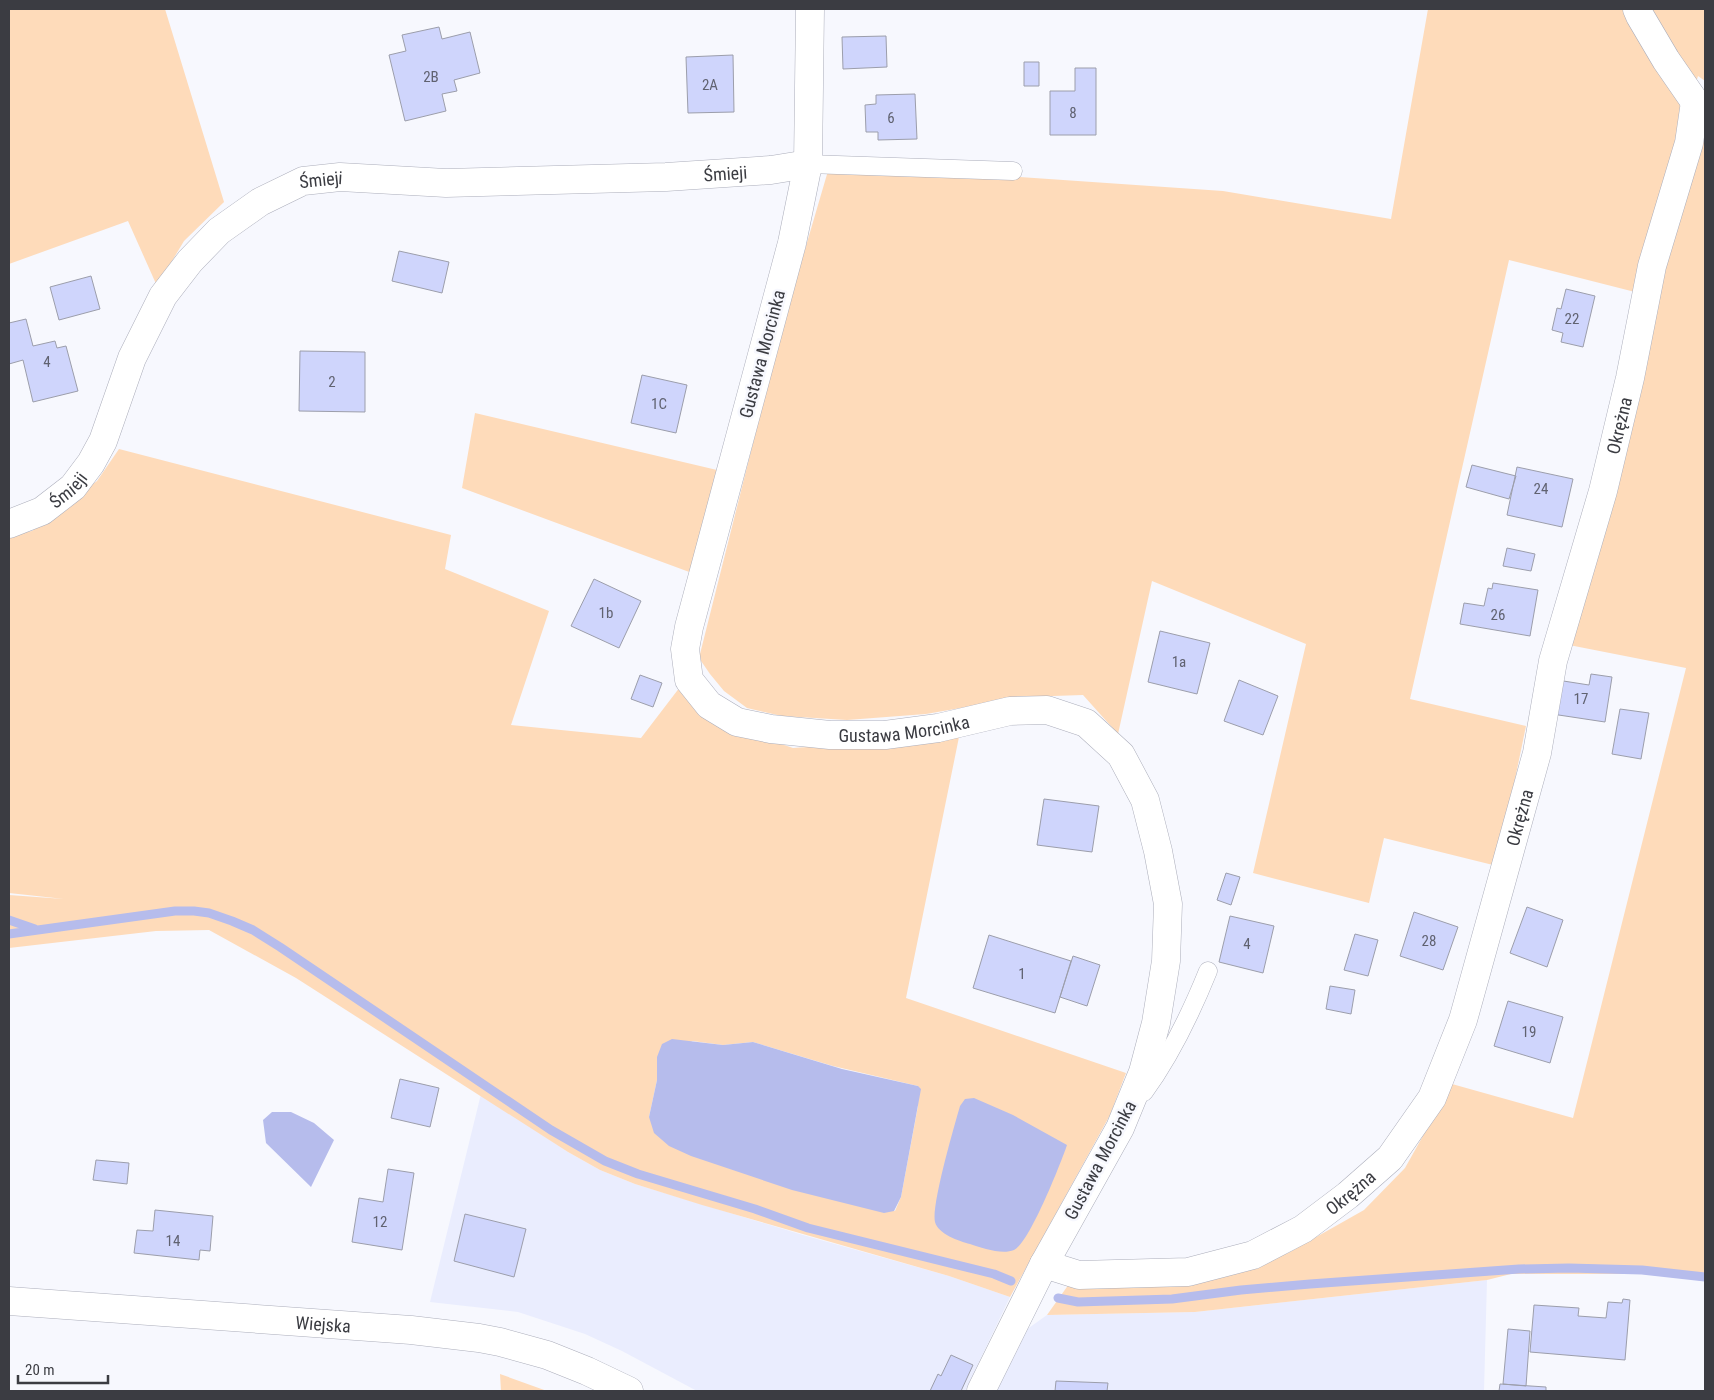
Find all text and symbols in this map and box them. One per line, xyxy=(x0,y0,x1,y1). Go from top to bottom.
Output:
house number: 2B xyxy=(423,68,439,86)
house number: 2A xyxy=(702,76,718,94)
house number: 8 xyxy=(1069,104,1077,122)
house number: 6 xyxy=(887,109,895,127)
street label: Śmieji xyxy=(703,161,748,185)
street label: Śmieji xyxy=(298,166,343,192)
street label: Gustawa Morcinka xyxy=(735,288,789,420)
house number: 22 xyxy=(1565,310,1579,328)
house number: 4 xyxy=(43,353,51,371)
house number: 2 xyxy=(328,373,336,391)
house number: 1C xyxy=(651,395,667,413)
street label: Okrężna xyxy=(1602,395,1636,456)
street label: Śmieji xyxy=(45,468,91,512)
house number: 24 xyxy=(1534,480,1548,498)
house number: 1b xyxy=(599,604,613,622)
house number: 26 xyxy=(1491,606,1505,624)
house number: 1a xyxy=(1172,653,1186,671)
house number: 17 xyxy=(1574,690,1588,708)
street label: Gustawa Morcinka xyxy=(838,710,971,746)
street label: Okrężna xyxy=(1501,787,1537,848)
house number: 28 xyxy=(1422,932,1436,950)
house number: 4 xyxy=(1243,935,1251,953)
house number: 1 xyxy=(1018,965,1026,983)
house number: 19 xyxy=(1522,1023,1536,1041)
street label: Gustawa Morcinka xyxy=(1060,1097,1140,1223)
street label: Okrężna xyxy=(1321,1166,1379,1219)
house number: 12 xyxy=(373,1213,387,1231)
house number: 14 xyxy=(166,1232,180,1250)
street label: Wiejska xyxy=(295,1311,352,1336)
scale bar xyxy=(18,1352,108,1384)
text: 20 m xyxy=(25,1361,55,1379)

